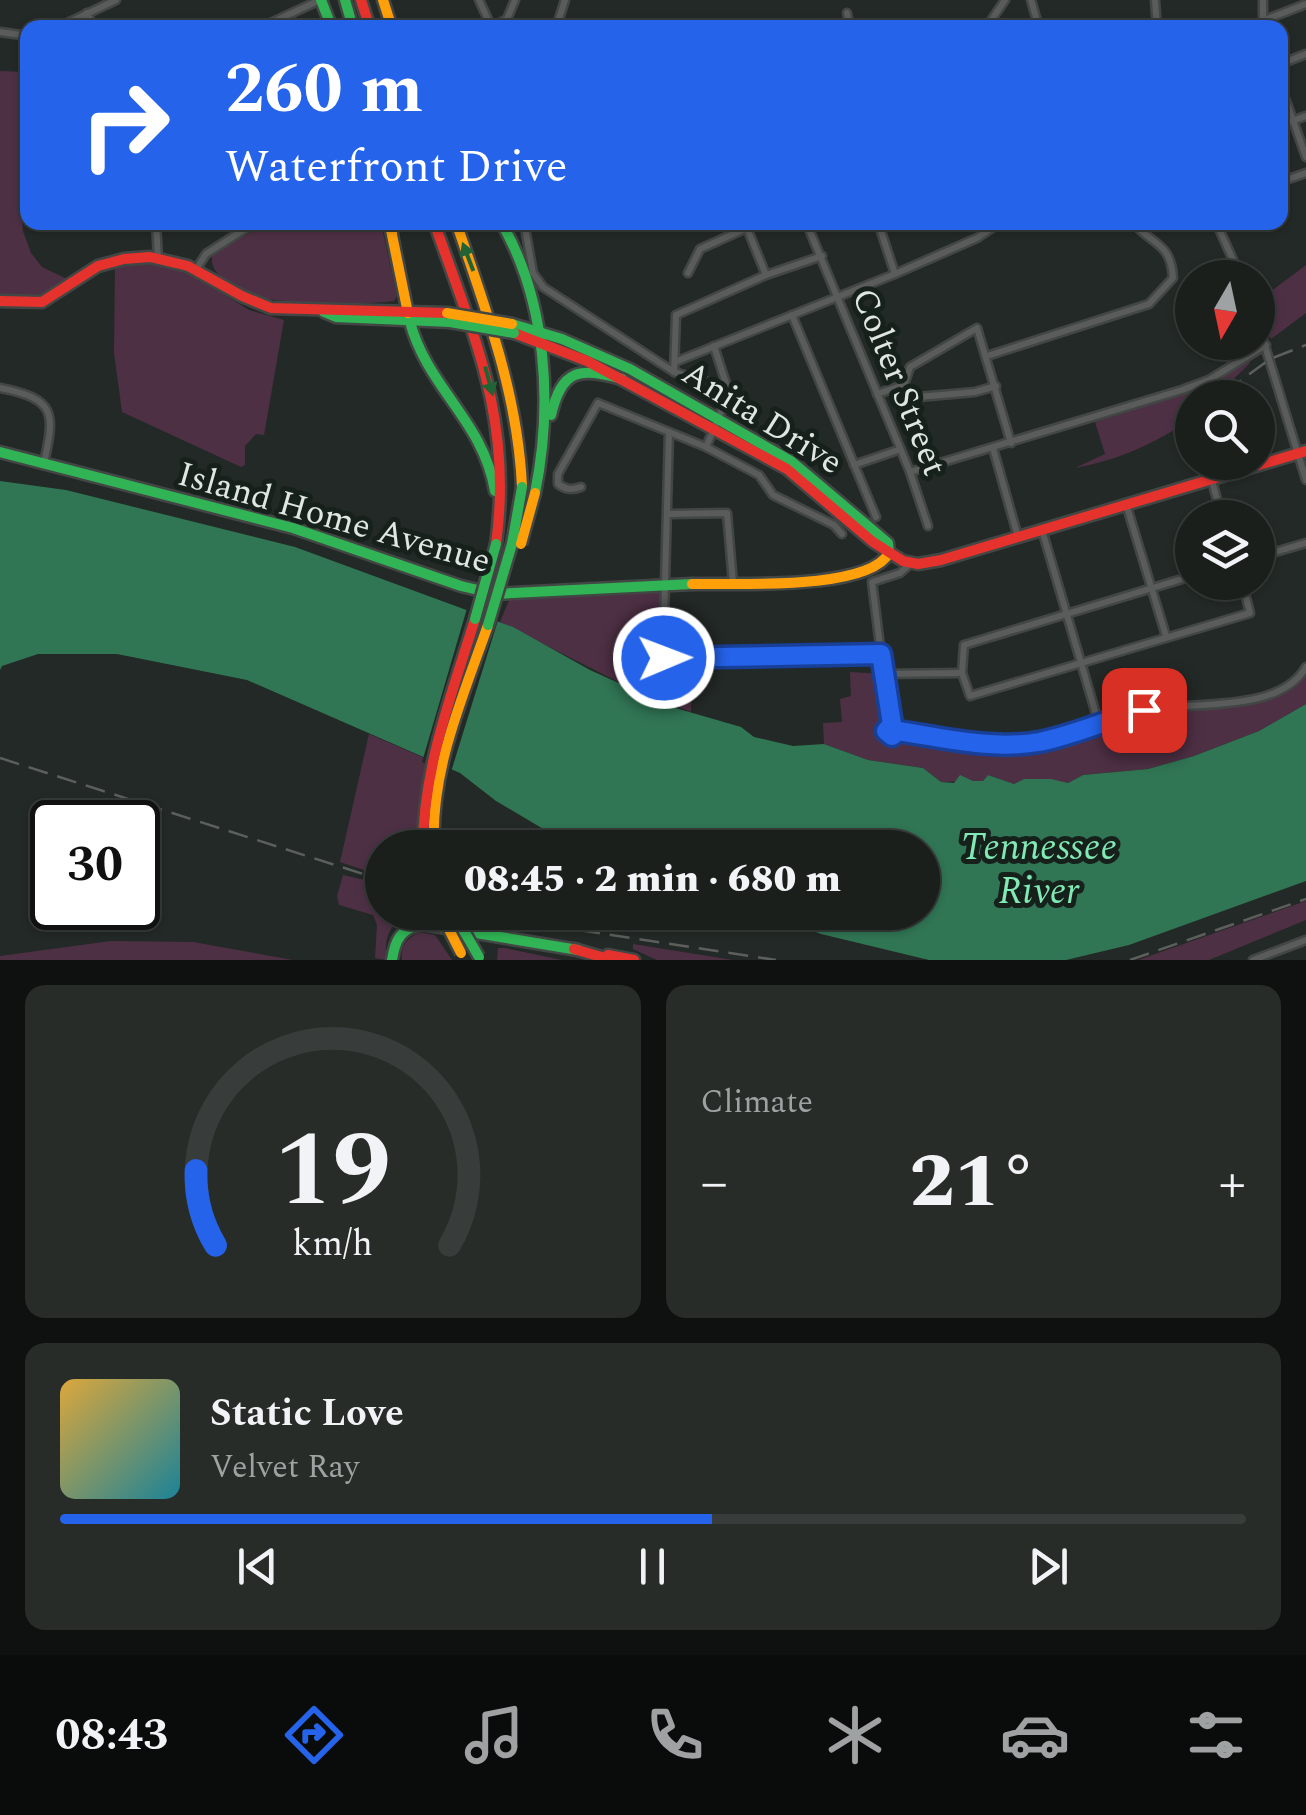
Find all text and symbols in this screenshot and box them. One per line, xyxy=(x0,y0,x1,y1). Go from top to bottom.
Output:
text: 260 m xyxy=(225,37,423,143)
icon: right xyxy=(60,60,190,190)
text: Waterfront Drive xyxy=(225,133,567,202)
one-way arrow xyxy=(460,241,475,271)
north arrow xyxy=(1175,260,1275,360)
map controls xyxy=(1175,260,1275,600)
street label: Colter Street xyxy=(837,280,961,484)
street label: Anita Drive xyxy=(671,347,853,489)
one-way arrow xyxy=(481,366,497,397)
button: search xyxy=(1175,380,1275,480)
street label: Island Home Avenue xyxy=(171,448,497,588)
button: layers xyxy=(1175,500,1275,600)
position arrow xyxy=(612,606,716,710)
pin xyxy=(1102,668,1187,753)
icon: arrive xyxy=(1117,683,1172,738)
speed limit sign: 30 xyxy=(30,800,160,930)
water label: Tennessee River xyxy=(961,819,1117,921)
text: 08:45 · 2 min · 680 m xyxy=(464,851,841,909)
text: Climate xyxy=(701,1078,813,1127)
text: 19 xyxy=(274,1093,391,1251)
text: 21° xyxy=(909,1126,1037,1240)
text: − xyxy=(701,1142,728,1225)
text: + xyxy=(1218,1142,1246,1225)
text: km/h xyxy=(293,1217,373,1272)
text: Static Love xyxy=(210,1385,404,1443)
text: Velvet Ray xyxy=(210,1443,359,1492)
icon: previous xyxy=(230,1539,285,1594)
icon: pause xyxy=(625,1539,680,1594)
icon: next xyxy=(1021,1539,1076,1594)
icon: directions xyxy=(279,1700,349,1770)
icon: music xyxy=(459,1700,529,1770)
icon: phone xyxy=(640,1700,710,1770)
icon: climate xyxy=(820,1700,890,1770)
icon: car xyxy=(1000,1700,1070,1770)
icon: filters xyxy=(1181,1700,1251,1770)
text: 08:43 xyxy=(55,1701,168,1770)

